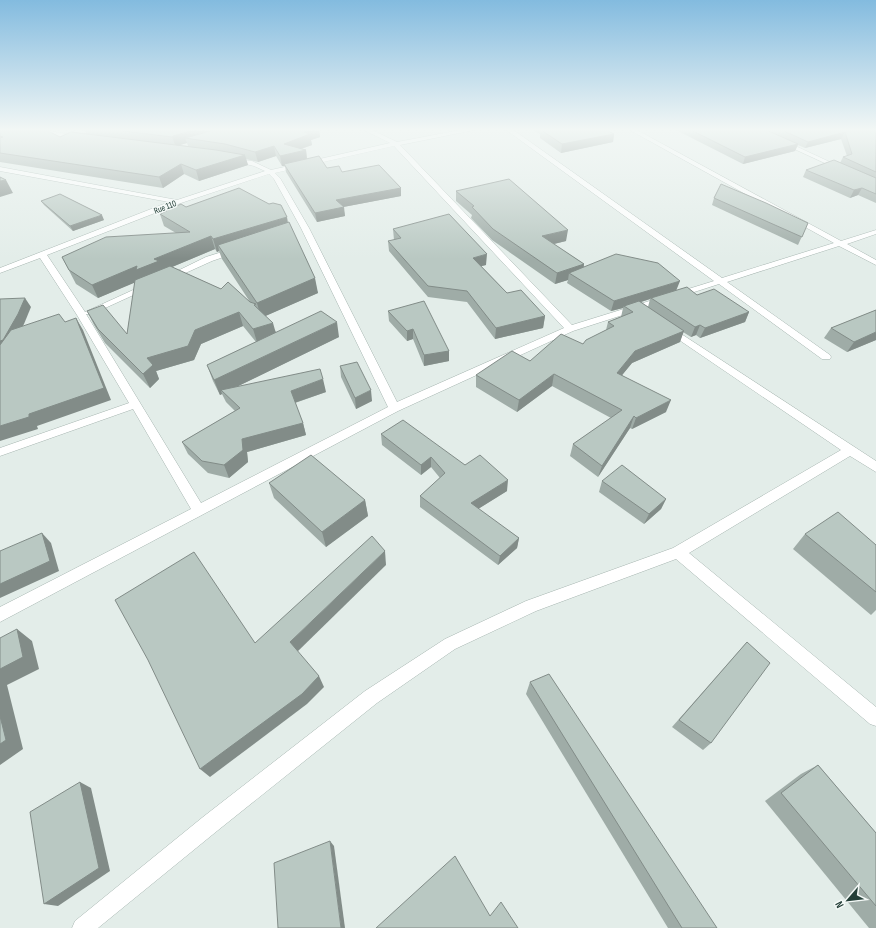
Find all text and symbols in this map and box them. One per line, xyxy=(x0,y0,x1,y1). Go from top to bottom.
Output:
street label: Rue 110 xyxy=(152,198,178,217)
north arrow xyxy=(828,880,868,920)
text: N xyxy=(832,899,847,910)

